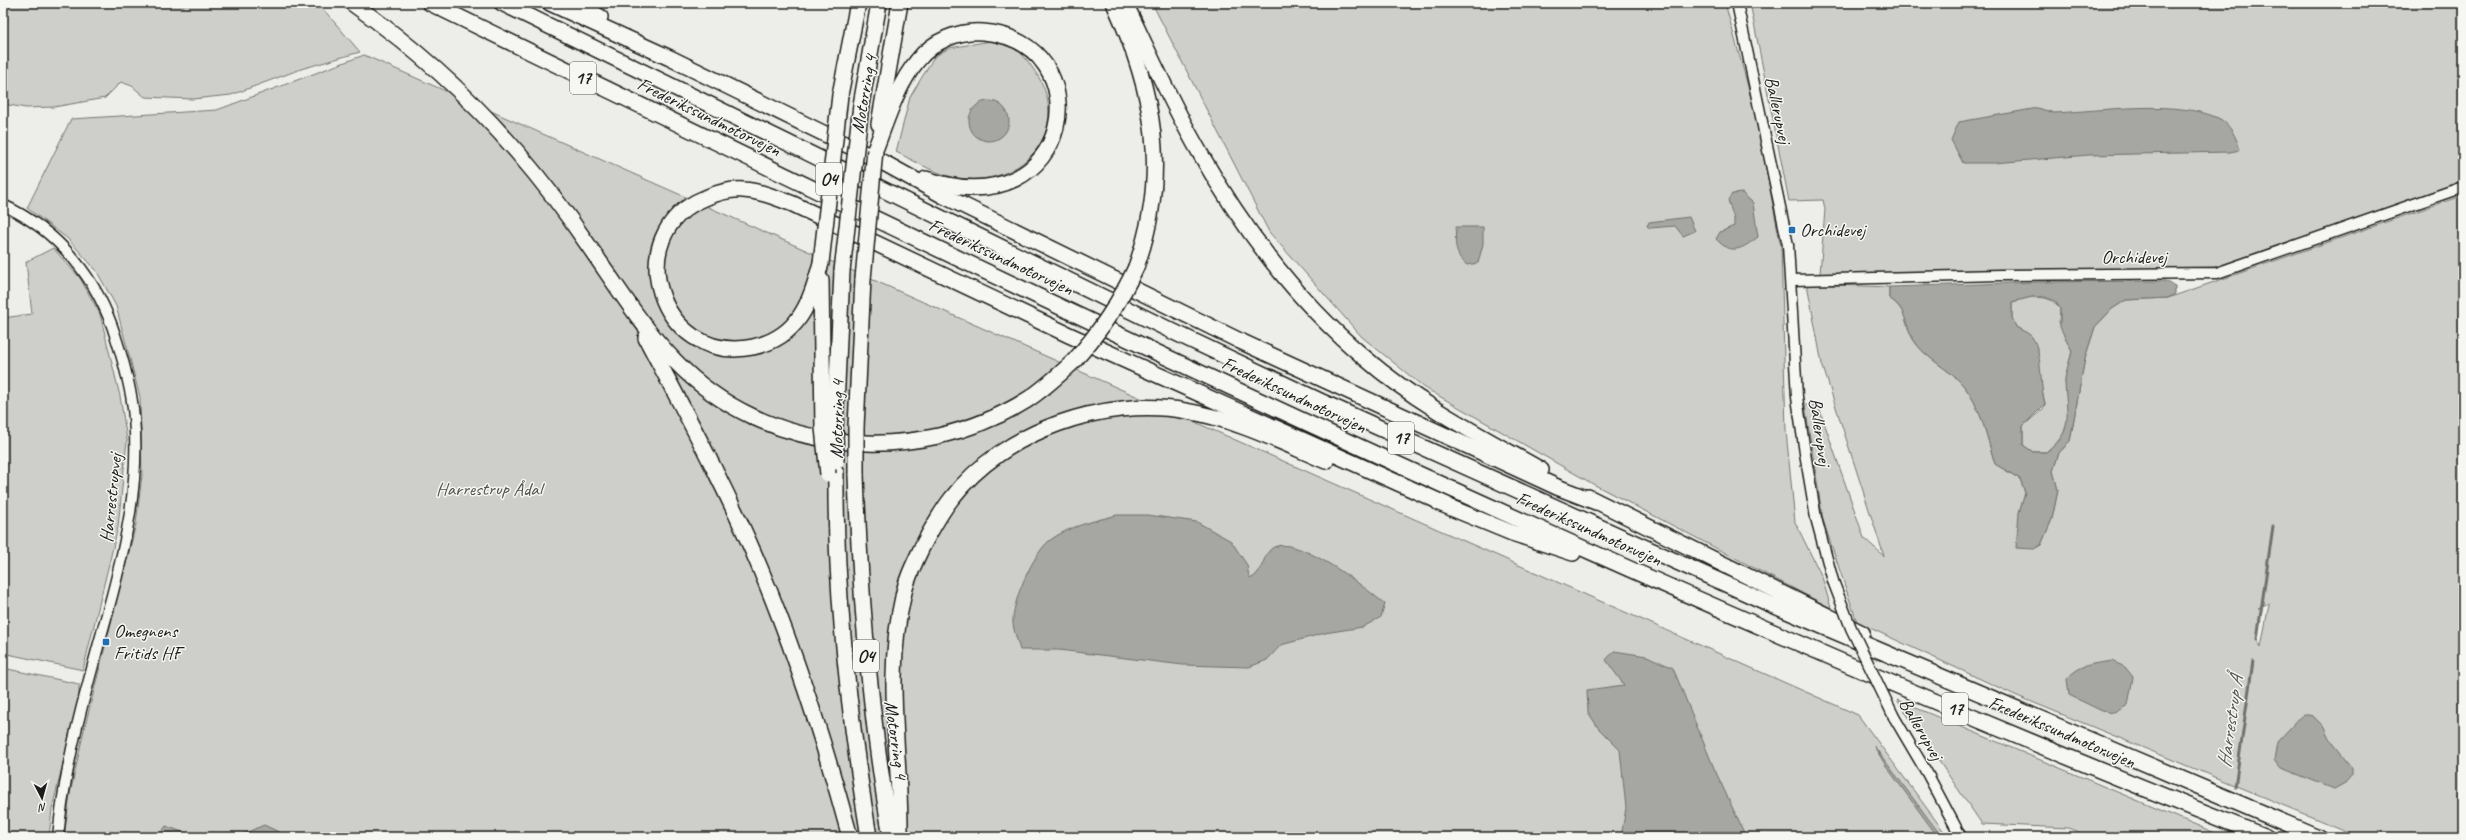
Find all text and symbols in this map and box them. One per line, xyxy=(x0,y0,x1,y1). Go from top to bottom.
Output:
street label: Motorring 4 xyxy=(845,51,883,135)
road number: 17 xyxy=(570,62,596,94)
street label: Frederikssundmotorvejen xyxy=(633,72,785,162)
street label: Ballerupvej xyxy=(1759,74,1797,148)
road number: O4 xyxy=(816,163,842,195)
street label: Frederikssundmotorvejen xyxy=(925,213,1077,301)
place label: Orchidevej xyxy=(1800,218,1867,242)
marker: Orchidevej xyxy=(1787,225,1797,235)
street label: Orchidevej xyxy=(2101,245,2169,269)
street label: Frederikssundmotorvejen xyxy=(1218,351,1370,439)
street label: Motorring 4 xyxy=(824,377,850,459)
street label: Ballerupvej xyxy=(1803,397,1837,470)
road number: 17 xyxy=(1388,422,1414,454)
street label: Harrestrupvej xyxy=(94,449,128,544)
park label: Harrestrup Ådal xyxy=(436,477,546,501)
street label: Frederikssundmotorvejen xyxy=(1513,486,1666,572)
place label: Omegnens Fritids HF xyxy=(114,619,185,665)
marker: Omegnens Fritids HF xyxy=(101,637,111,647)
road number: O4 xyxy=(853,640,879,672)
water label: Harrestrup Å xyxy=(2211,668,2250,769)
street label: Frederikssundmotorvejen xyxy=(1985,690,2139,774)
street label: Ballerupvej xyxy=(1894,693,1949,766)
road number: 17 xyxy=(1942,693,1968,725)
street label: Motorring 4 xyxy=(879,699,914,783)
north arrow xyxy=(22,778,62,818)
text: N xyxy=(37,801,47,815)

